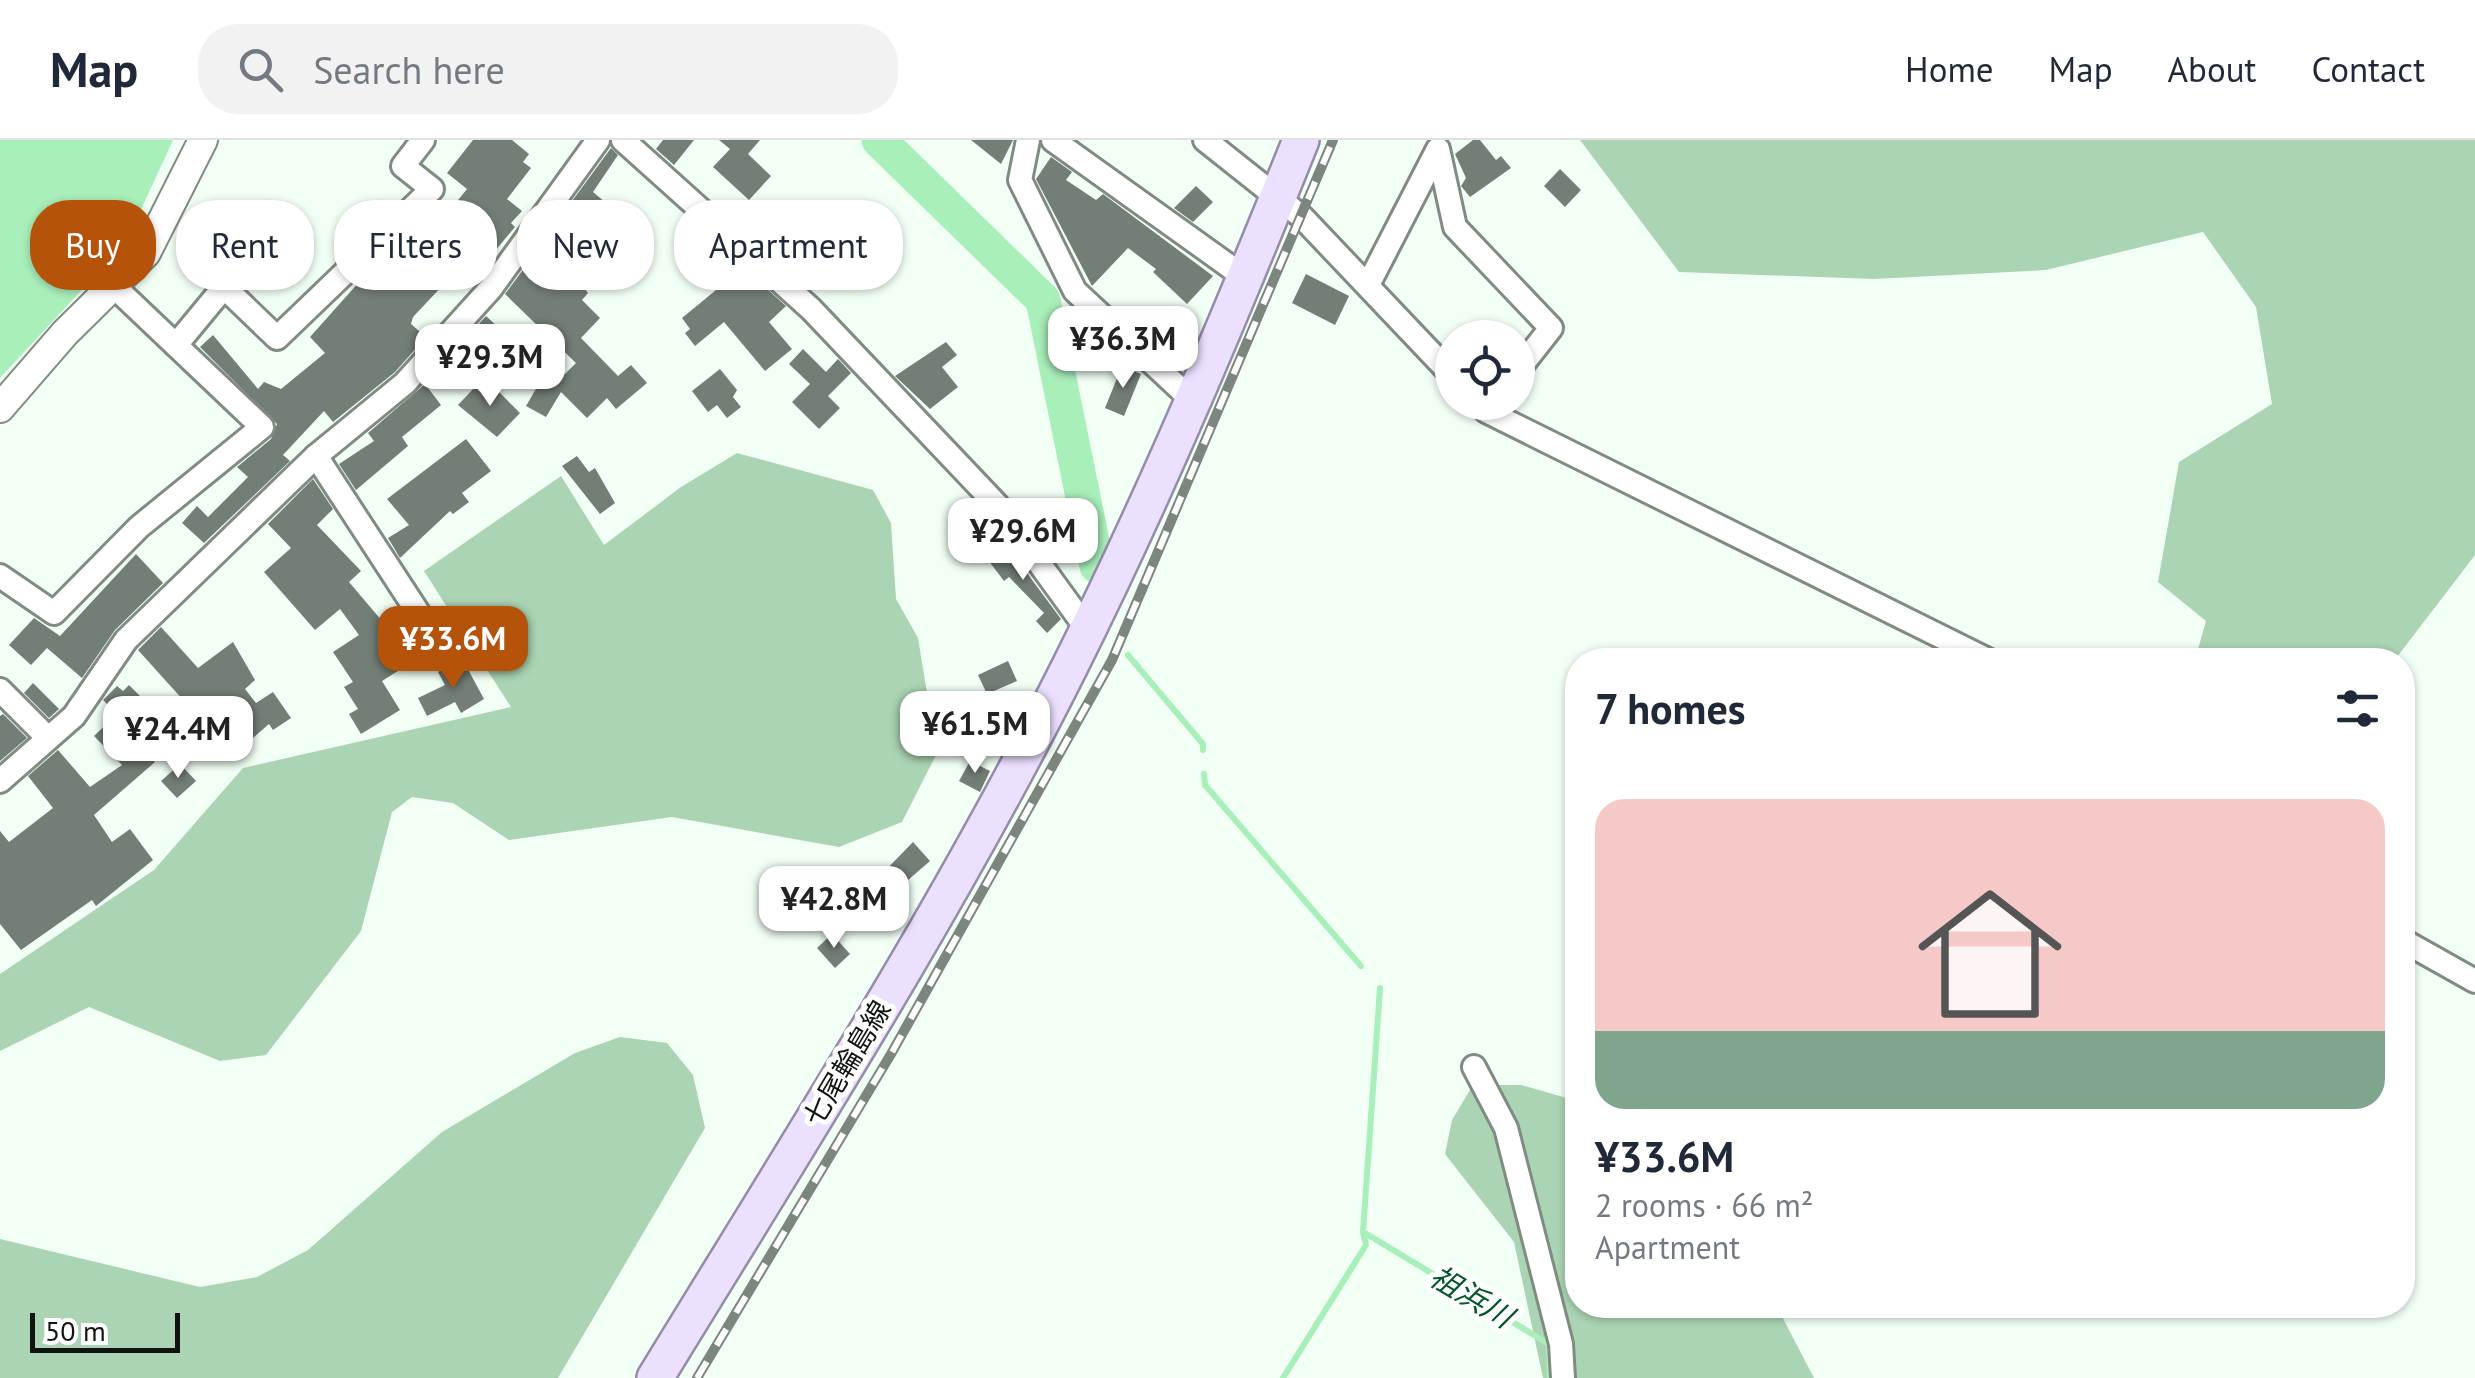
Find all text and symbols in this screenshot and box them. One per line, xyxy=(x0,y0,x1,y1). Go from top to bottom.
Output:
search box xyxy=(198,24,898,114)
text: Map xyxy=(50,38,138,100)
icon: search xyxy=(233,42,288,97)
text: Search here xyxy=(313,45,505,94)
text: Home xyxy=(1905,46,1994,92)
text: Map xyxy=(2049,46,2113,92)
text: About xyxy=(2168,46,2256,92)
text: Contact xyxy=(2311,46,2425,92)
chip: Buy xyxy=(30,200,156,290)
chip: Rent xyxy=(176,200,314,290)
chip: Filters xyxy=(334,200,497,290)
chip: New xyxy=(517,200,654,290)
chip: Apartment xyxy=(674,200,903,290)
pin: ¥36.3M xyxy=(1042,306,1204,391)
text: ¥36.3M xyxy=(1070,317,1176,359)
map controls xyxy=(1435,320,1535,420)
button: locate xyxy=(1435,320,1535,420)
pin: ¥29.3M xyxy=(409,324,571,409)
text: ¥29.3M xyxy=(437,335,543,377)
pin: ¥29.6M xyxy=(942,498,1104,583)
text: ¥29.6M xyxy=(970,509,1076,551)
pin: ¥33.6M xyxy=(372,606,534,691)
text: ¥33.6M xyxy=(400,617,506,659)
text: 7 homes xyxy=(1595,681,1746,736)
icon: filters xyxy=(2330,681,2385,736)
pin: ¥61.5M xyxy=(894,691,1056,776)
pin: ¥24.4M xyxy=(97,696,259,781)
text: ¥61.5M xyxy=(922,702,1028,744)
text: ¥24.4M xyxy=(125,707,231,749)
icon: home xyxy=(1900,864,2080,1044)
pin: ¥42.8M xyxy=(753,866,915,951)
text: ¥42.8M xyxy=(781,877,887,919)
street label: 七尾輪島線 xyxy=(795,993,898,1132)
text: ¥33.6M xyxy=(1595,1129,1734,1184)
text: 2 rooms · 66 m² xyxy=(1595,1184,1813,1226)
text: Apartment xyxy=(1595,1226,1740,1268)
water label: 祖浜川 xyxy=(1423,1256,1523,1337)
scale bar xyxy=(30,1308,180,1352)
text: 50 m xyxy=(45,1312,106,1349)

